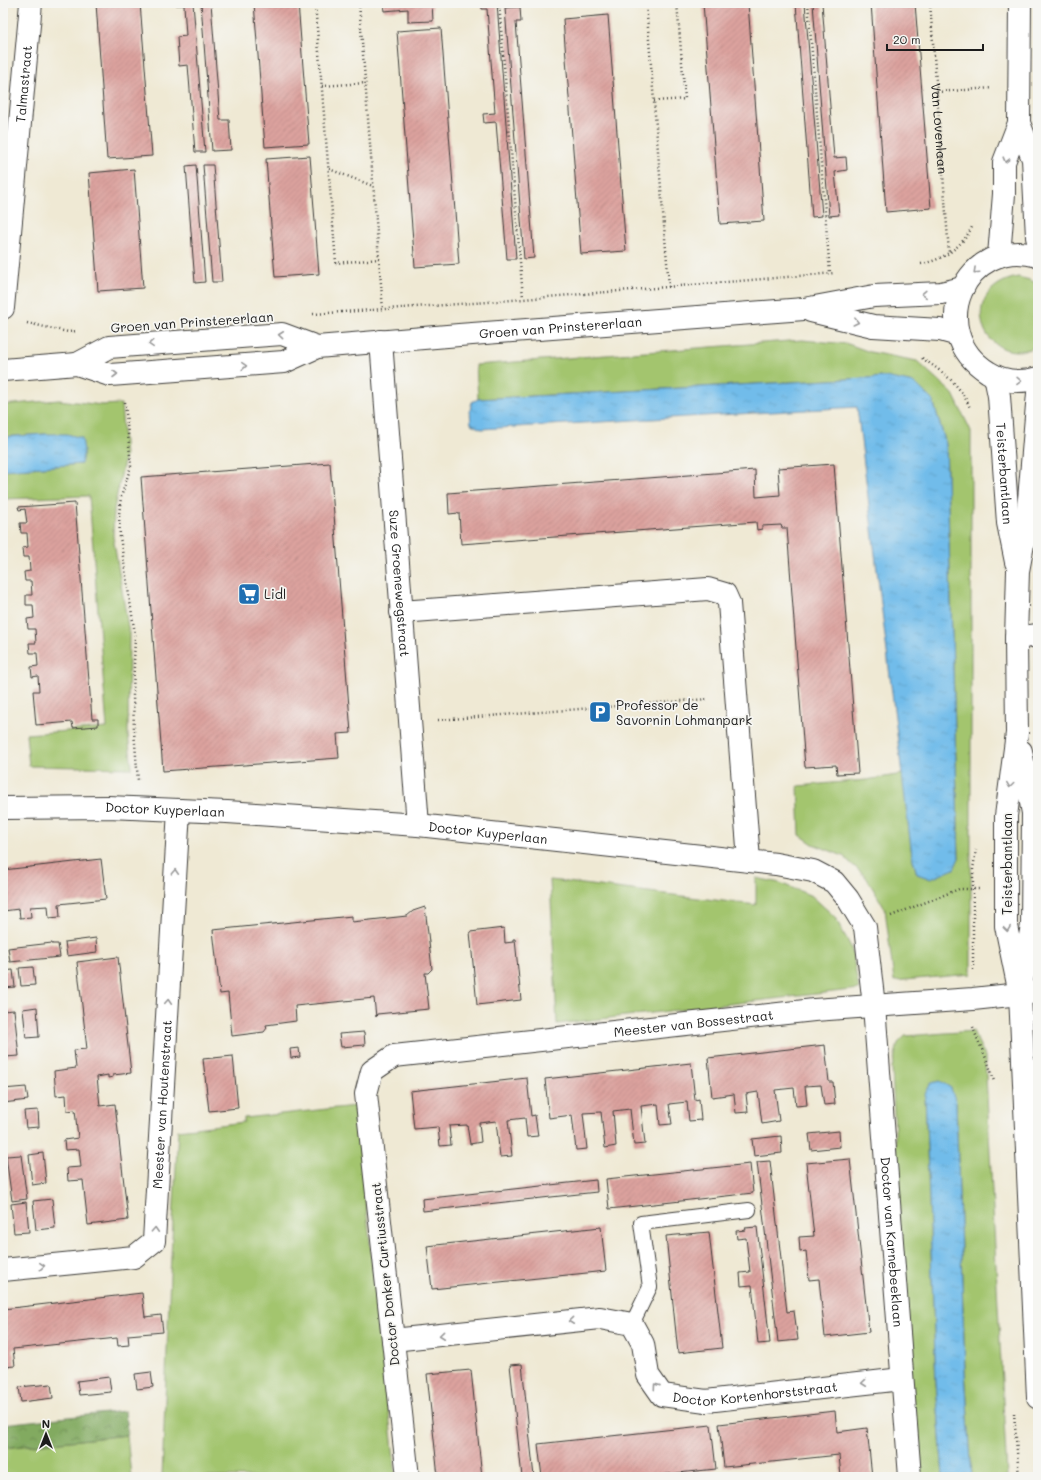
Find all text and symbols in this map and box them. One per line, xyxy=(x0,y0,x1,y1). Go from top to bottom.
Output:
scale bar xyxy=(887,26,983,52)
text: 20 m xyxy=(893,31,921,47)
street label: Talmastraat xyxy=(11,44,35,123)
street label: Van Lovenlaan xyxy=(928,82,952,175)
one-way arrow xyxy=(1002,156,1010,163)
one-way arrow xyxy=(973,266,981,273)
one-way arrow xyxy=(921,289,927,298)
street label: Groen van Prinstererlaan xyxy=(110,307,274,336)
street label: Groen van Prinstererlaan xyxy=(478,312,642,341)
one-way arrow xyxy=(853,317,859,325)
one-way arrow xyxy=(277,331,284,340)
one-way arrow xyxy=(148,339,154,348)
one-way arrow xyxy=(241,361,247,370)
one-way arrow xyxy=(112,370,118,378)
one-way arrow xyxy=(1016,377,1022,385)
street label: Teisterbantlaan xyxy=(993,422,1017,525)
street label: Suze Groenewegstraat xyxy=(386,509,414,658)
supermarket icon: Lidl xyxy=(236,581,262,607)
place label: Lidl xyxy=(264,585,286,602)
place label: Professor de Savornin Lohmanpark xyxy=(616,696,752,728)
parking icon: Professor de Savornin Lohmanpark xyxy=(587,699,613,725)
one-way arrow xyxy=(1006,782,1015,788)
street label: Doctor Kuyperlaan xyxy=(105,798,225,820)
street label: Teisterbantlaan xyxy=(998,813,1015,915)
street label: Doctor Kuyperlaan xyxy=(428,817,548,847)
one-way arrow xyxy=(171,869,180,875)
one-way arrow xyxy=(1002,926,1011,932)
one-way arrow xyxy=(163,999,172,1005)
street label: Meester van Bossestraat xyxy=(613,1005,775,1040)
street label: Meester van Houtenstraat xyxy=(148,1019,175,1189)
street label: Doctor van Karnebeeklaan xyxy=(878,1156,908,1328)
street label: Doctor Donker Curtiusstraat xyxy=(366,1181,403,1367)
one-way arrow xyxy=(150,1227,159,1233)
one-way arrow xyxy=(39,1262,45,1271)
one-way arrow xyxy=(568,1317,574,1326)
one-way arrow xyxy=(439,1330,445,1339)
street label: Doctor Kortenhorststraat xyxy=(672,1377,838,1409)
one-way arrow xyxy=(861,1379,867,1388)
one-way arrow xyxy=(654,1384,661,1391)
north arrow xyxy=(26,1414,66,1454)
text: N xyxy=(42,1416,50,1431)

